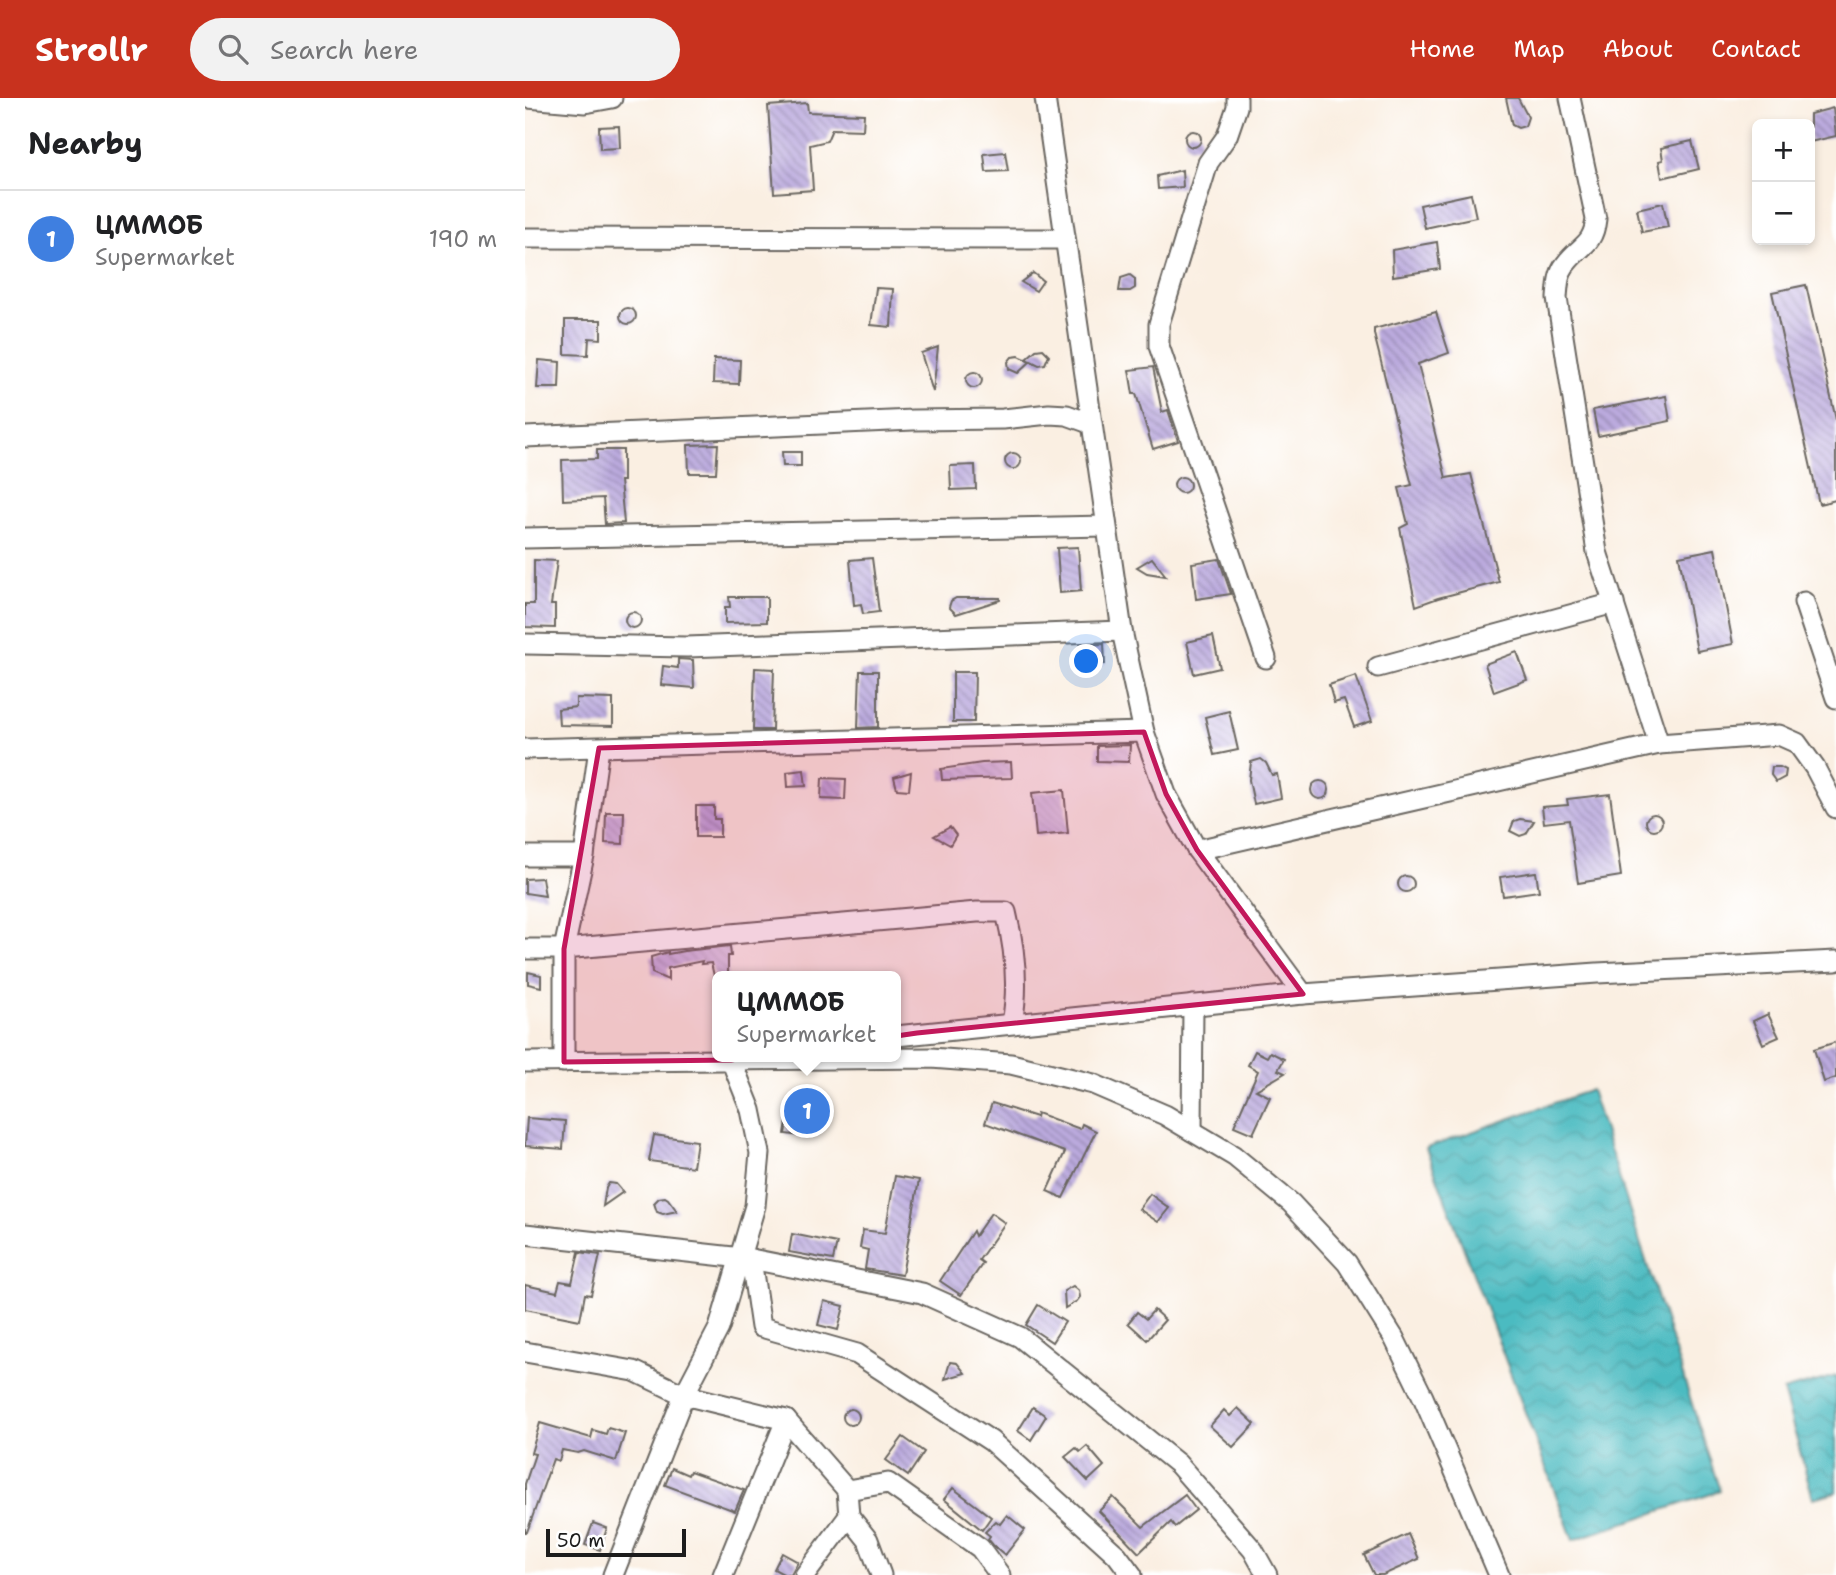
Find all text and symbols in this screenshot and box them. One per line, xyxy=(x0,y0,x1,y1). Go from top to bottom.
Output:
search box xyxy=(190,18,680,81)
text: Strollr xyxy=(35,27,148,72)
icon: search xyxy=(214,30,252,68)
text: Search here xyxy=(270,32,419,67)
text: Home xyxy=(1409,33,1475,65)
text: Map xyxy=(1513,33,1565,65)
text: About xyxy=(1603,33,1673,65)
text: Contact xyxy=(1711,33,1801,65)
map controls xyxy=(1752,119,1815,245)
button: + xyxy=(1752,119,1815,182)
text: Nearby xyxy=(28,123,143,164)
button: − xyxy=(1752,182,1815,245)
text: ЦММОБ xyxy=(95,207,203,242)
text: 1 xyxy=(46,224,56,254)
text: 190 m xyxy=(429,224,497,254)
text: Supermarket xyxy=(95,242,235,272)
your location xyxy=(1069,644,1103,678)
popup xyxy=(712,971,901,1062)
text: ЦММОБ xyxy=(736,984,845,1019)
text: Supermarket xyxy=(736,1019,877,1049)
pin: 1 xyxy=(784,1085,830,1137)
scale bar xyxy=(546,1526,686,1558)
text: 50 m xyxy=(557,1528,605,1553)

